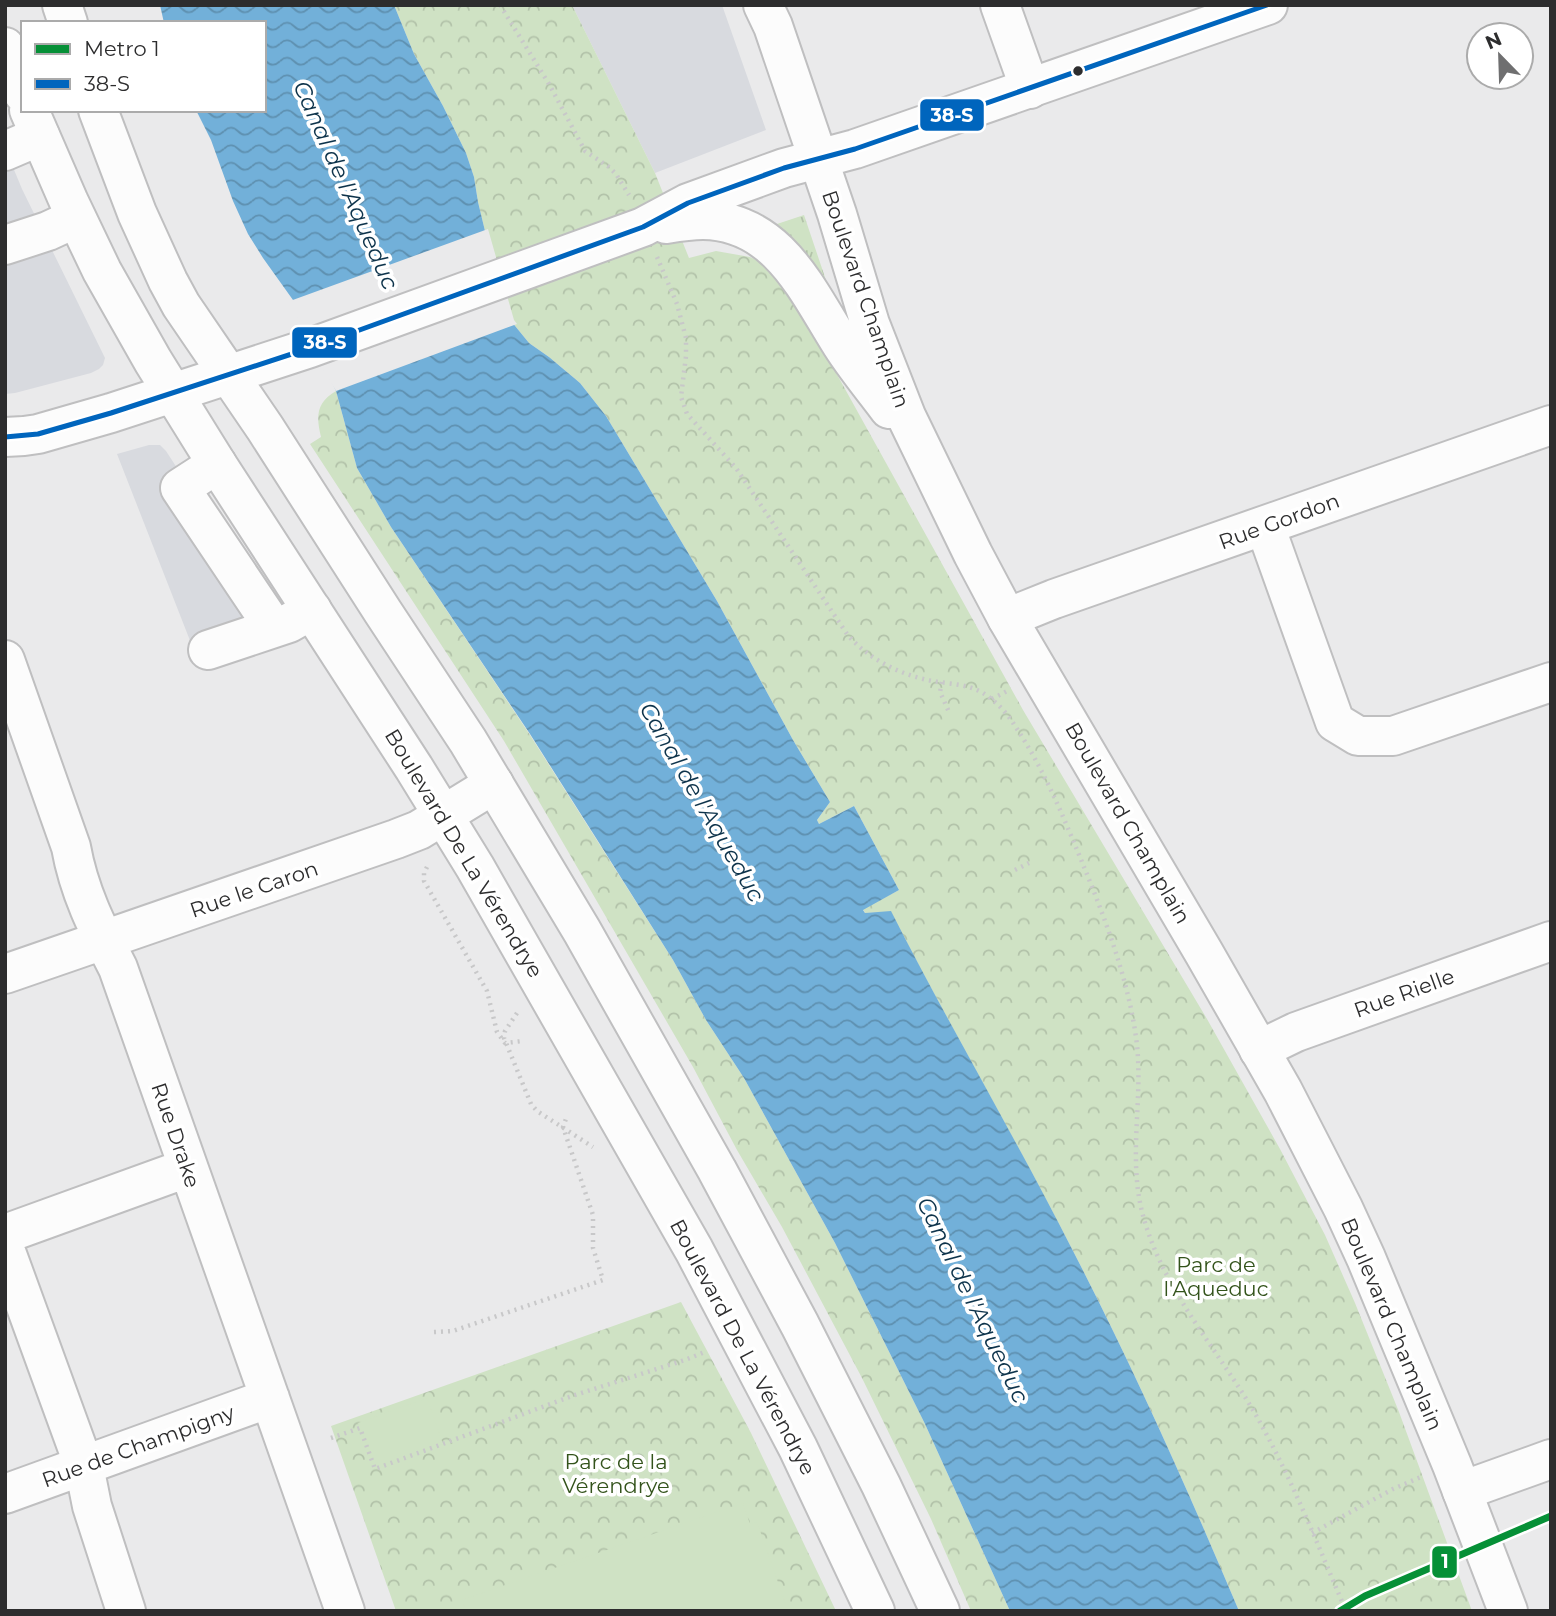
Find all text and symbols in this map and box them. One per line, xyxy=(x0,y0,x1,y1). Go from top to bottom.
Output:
legend xyxy=(21,21,266,112)
north arrow xyxy=(1465,21,1535,91)
text: N xyxy=(1482,27,1505,54)
text: Metro 1 xyxy=(84,36,160,61)
unlabelled marker xyxy=(1071,64,1085,78)
text: 38-S xyxy=(84,71,130,96)
water label: Canal de l'Aqueduc xyxy=(287,76,405,294)
line badge: 38-S xyxy=(919,98,985,132)
text: 38-S xyxy=(930,104,974,127)
street label: Boulevard Champlain xyxy=(817,187,915,411)
line badge: 38-S xyxy=(291,326,358,359)
text: 38-S xyxy=(303,331,347,354)
street label: Rue Gordon xyxy=(1215,488,1343,554)
water label: Canal de l'Aqueduc xyxy=(633,697,771,907)
street label: Boulevard Champlain xyxy=(1060,718,1196,928)
street label: Boulevard De La Vérendrye xyxy=(380,724,548,982)
street label: Rue le Caron xyxy=(187,855,321,923)
street label: Rue Rielle xyxy=(1350,963,1458,1023)
street label: Rue Drake xyxy=(146,1079,206,1191)
water label: Canal de l'Aqueduc xyxy=(911,1192,1035,1408)
street label: Boulevard Champlain xyxy=(1336,1214,1448,1434)
street label: Boulevard De La Vérendrye xyxy=(665,1215,821,1479)
park label: Parc de l'Aqueduc xyxy=(1163,1252,1269,1301)
street label: Rue de Champigny xyxy=(38,1399,238,1492)
park label: Parc de la Vérendrye xyxy=(562,1449,670,1498)
line badge: 1 xyxy=(1431,1545,1458,1579)
text: 1 xyxy=(1441,1550,1449,1573)

